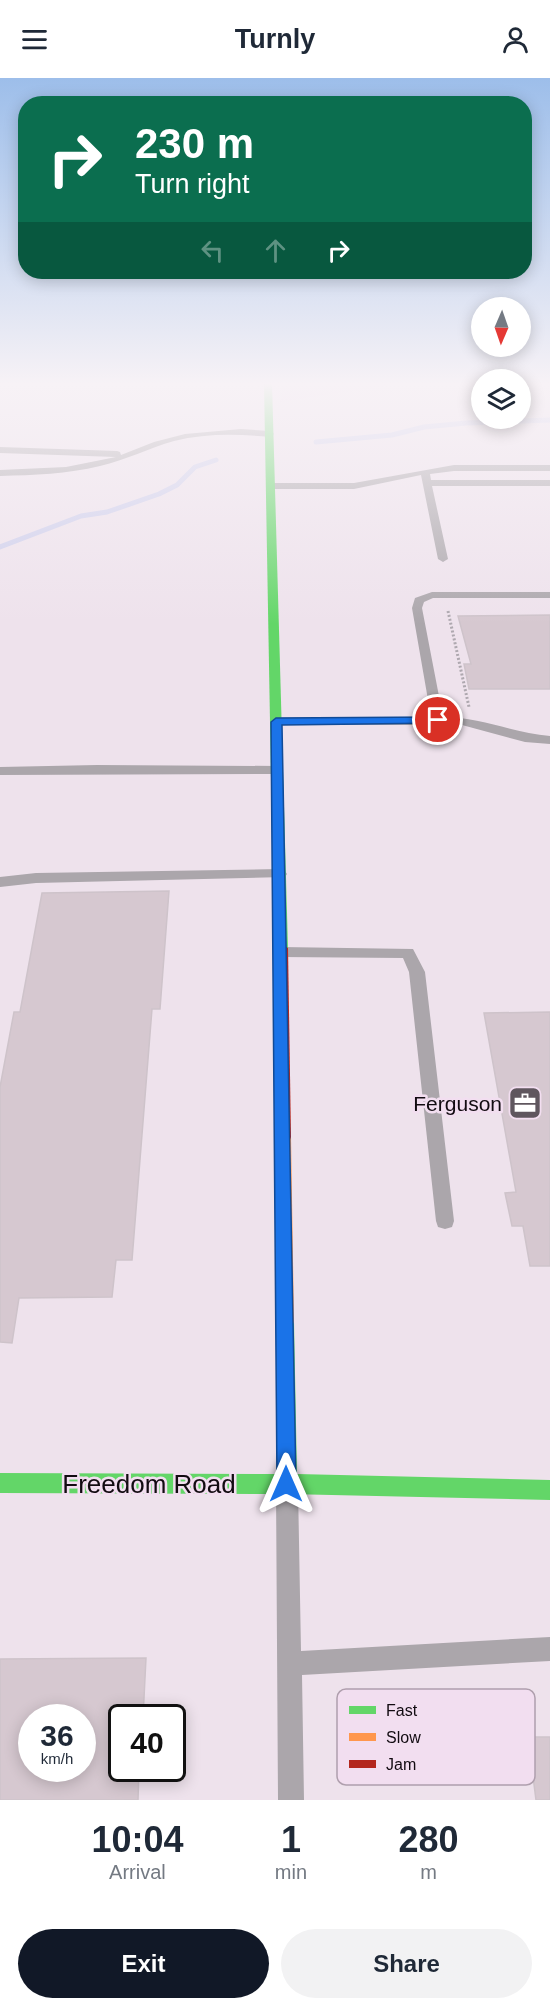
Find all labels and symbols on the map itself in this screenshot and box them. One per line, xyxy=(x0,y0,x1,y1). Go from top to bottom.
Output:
north arrow xyxy=(471,297,531,357)
pin xyxy=(412,694,463,745)
office icon: Ferguson xyxy=(507,1085,543,1121)
place label: Ferguson xyxy=(413,1092,502,1115)
position arrow xyxy=(254,1452,318,1516)
street label: Freedom Road xyxy=(62,1469,236,1499)
legend xyxy=(337,1689,535,1785)
text: Fast xyxy=(386,1702,418,1719)
speed limit sign: 40 xyxy=(108,1704,186,1782)
text: Slow xyxy=(386,1729,421,1746)
text: Jam xyxy=(386,1756,416,1773)

